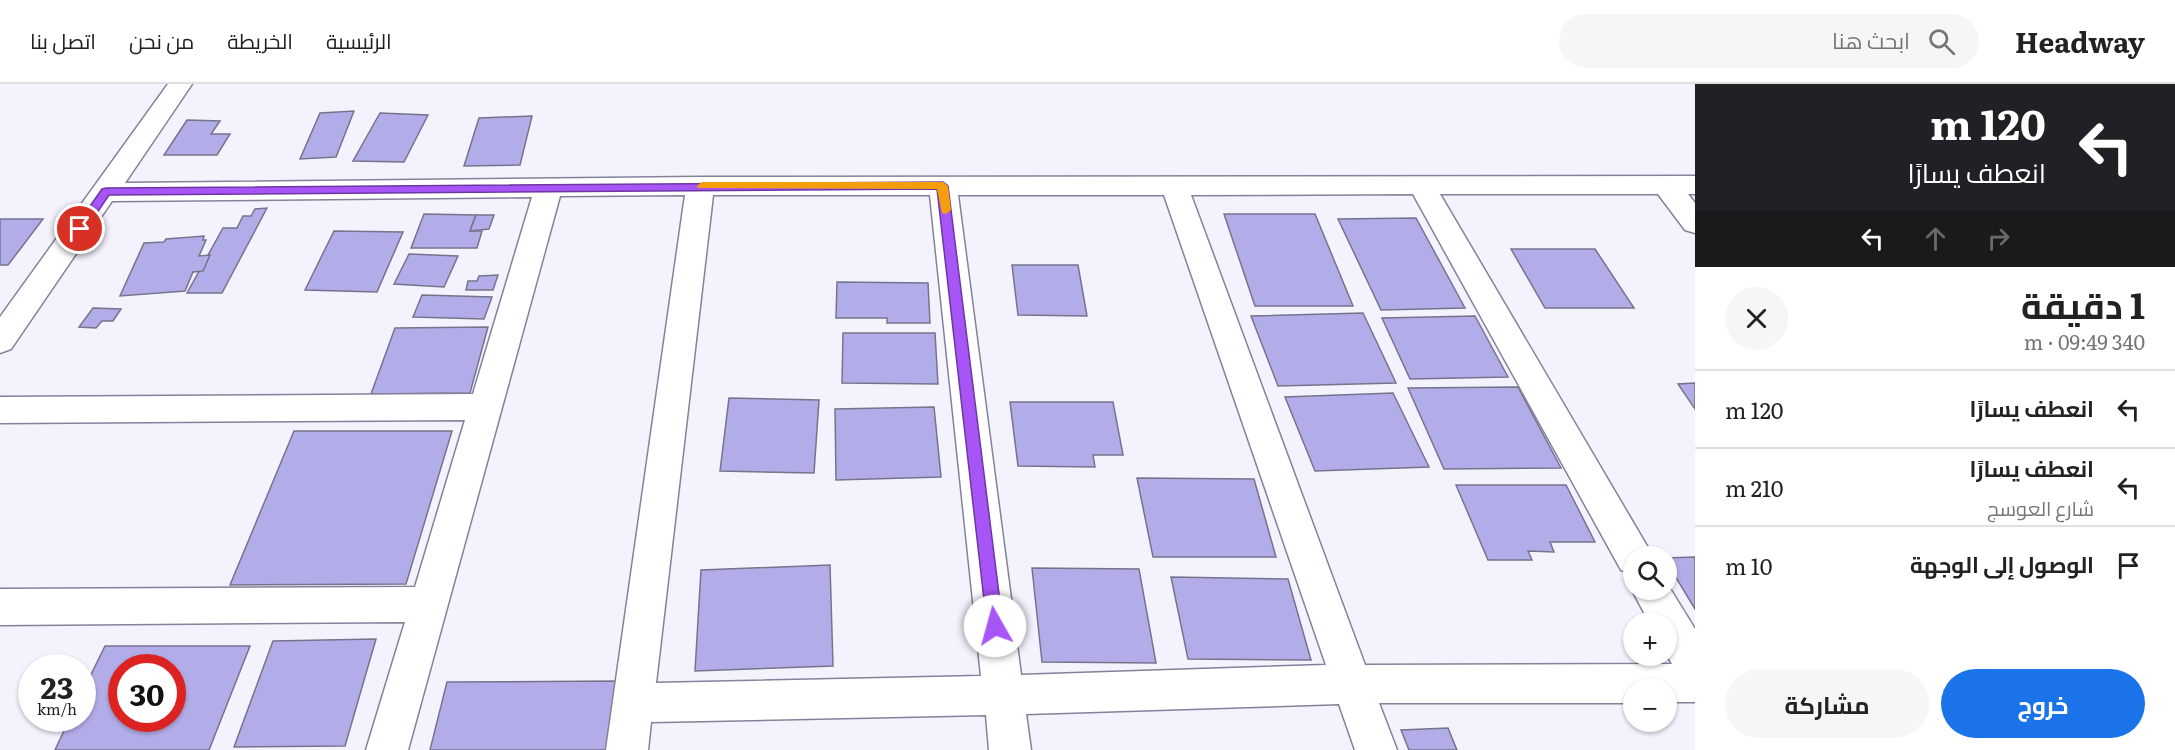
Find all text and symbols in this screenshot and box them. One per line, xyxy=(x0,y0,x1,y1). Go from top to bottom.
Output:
search box xyxy=(1559,14,1979,68)
text: Headway xyxy=(2015,20,2145,62)
text: ابحث هنا xyxy=(1832,23,1910,56)
text: اتصل بنا xyxy=(30,24,96,55)
text: من نحن xyxy=(129,24,194,55)
text: الخريطة xyxy=(227,24,293,55)
text: الرئيسية xyxy=(326,24,392,55)
icon: search xyxy=(1925,25,1958,58)
text: 120 m xyxy=(1930,91,2046,153)
icon: left xyxy=(2067,108,2145,186)
text: انعطف يسارًا xyxy=(1907,151,2046,191)
pin xyxy=(54,203,105,254)
icon: arrive xyxy=(63,212,96,245)
icon: left xyxy=(1856,222,1889,255)
icon: ahead xyxy=(1919,222,1952,255)
icon: right xyxy=(1982,222,2015,255)
text: 1 دقيقة xyxy=(2021,277,2145,330)
button: close xyxy=(1725,287,1788,350)
text: 340 m · 09:49 xyxy=(2024,326,2145,356)
text: انعطف يسارًا xyxy=(1970,391,2094,424)
text: 120 m xyxy=(1725,393,1784,426)
icon: left xyxy=(2112,393,2145,426)
text: انعطف يسارًا xyxy=(1970,451,2094,484)
text: 210 m xyxy=(1725,471,1784,504)
icon: left xyxy=(2112,471,2145,504)
text: شارع العوسج xyxy=(1987,492,2094,522)
map controls xyxy=(1623,546,1677,732)
button: search xyxy=(1623,546,1677,600)
text: الوصول إلى الوجهة xyxy=(1910,547,2094,580)
text: 10 m xyxy=(1725,549,1772,582)
icon: arrive xyxy=(2112,549,2145,582)
position arrow xyxy=(963,594,1027,658)
button: + xyxy=(1623,612,1677,666)
speed limit sign: 30 xyxy=(108,654,186,732)
text: 23 xyxy=(41,664,73,708)
button: مشاركة xyxy=(1725,669,1929,738)
button: خروج xyxy=(1941,669,2145,738)
button: − xyxy=(1623,678,1677,732)
text: km/h xyxy=(37,697,77,720)

